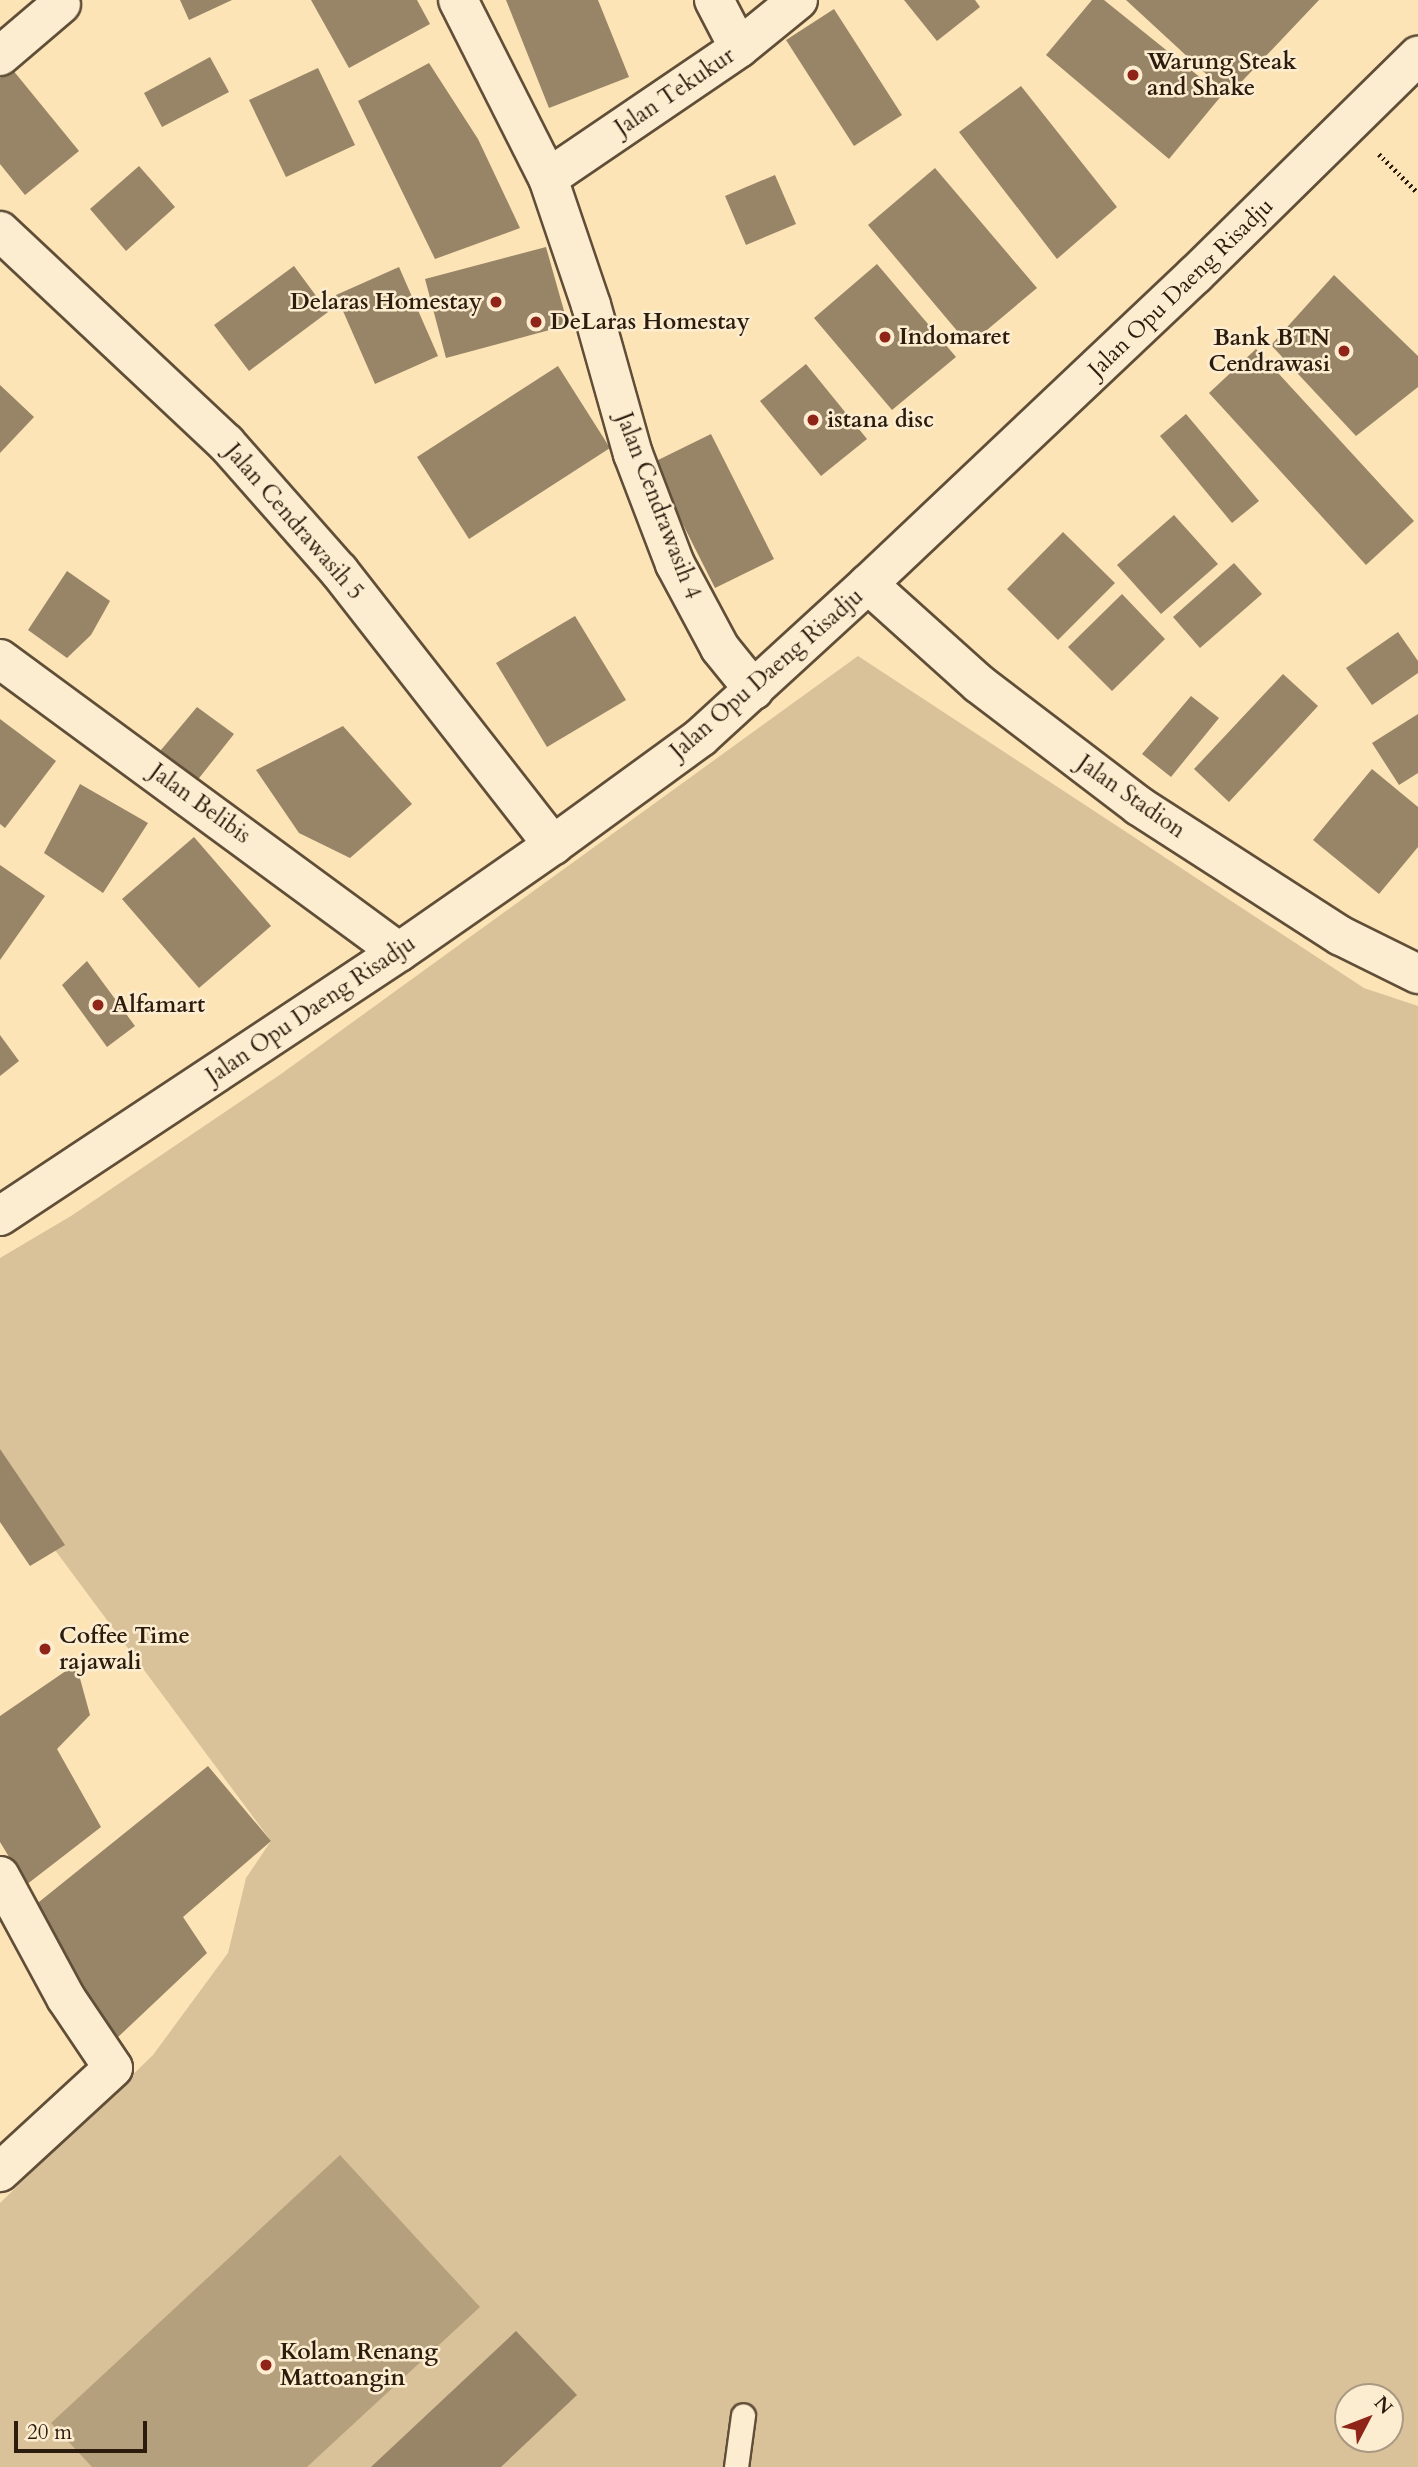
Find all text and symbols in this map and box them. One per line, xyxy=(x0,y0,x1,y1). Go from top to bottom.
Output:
street label: Jalan Tekukur xyxy=(610,42,740,142)
place label: Warung Steak and Shake xyxy=(1147,48,1297,102)
marker: Warung Steak and Shake xyxy=(1125,67,1141,83)
street label: Jalan Opu Daeng Risadju xyxy=(1083,193,1279,383)
place label: Delaras Homestay xyxy=(290,288,482,316)
marker: Delaras Homestay xyxy=(488,294,504,310)
place label: DeLaras Homestay xyxy=(550,308,750,336)
marker: DeLaras Homestay xyxy=(528,314,544,330)
place label: Indomaret xyxy=(899,323,1010,351)
place label: Bank BTN Cendrawasi xyxy=(1208,324,1330,378)
marker: Indomaret xyxy=(877,329,893,345)
marker: Bank BTN Cendrawasi xyxy=(1336,343,1352,359)
place label: istana disc xyxy=(827,406,934,434)
street label: Jalan Cendrawasih 4 xyxy=(610,409,706,603)
marker: istana disc xyxy=(805,412,821,428)
street label: Jalan Cendrawasih 5 xyxy=(219,438,369,606)
street label: Jalan Opu Daeng Risadju xyxy=(665,583,869,765)
street label: Jalan Stadion xyxy=(1072,750,1190,844)
street label: Jalan Belibis xyxy=(144,758,256,850)
street label: Jalan Opu Daeng Risadju xyxy=(201,930,421,1090)
place label: Alfamart xyxy=(112,991,205,1019)
marker: Alfamart xyxy=(90,997,106,1013)
place label: Coffee Time rajawali xyxy=(59,1622,190,1676)
marker: Coffee Time rajawali xyxy=(37,1641,53,1657)
place label: Kolam Renang Mattoangin xyxy=(280,2338,438,2392)
marker: Kolam Renang Mattoangin xyxy=(258,2357,274,2373)
north arrow xyxy=(1334,2383,1404,2453)
text: N xyxy=(1368,2390,1398,2420)
scale bar xyxy=(18,2408,150,2452)
text: 20 m xyxy=(27,2418,72,2447)

